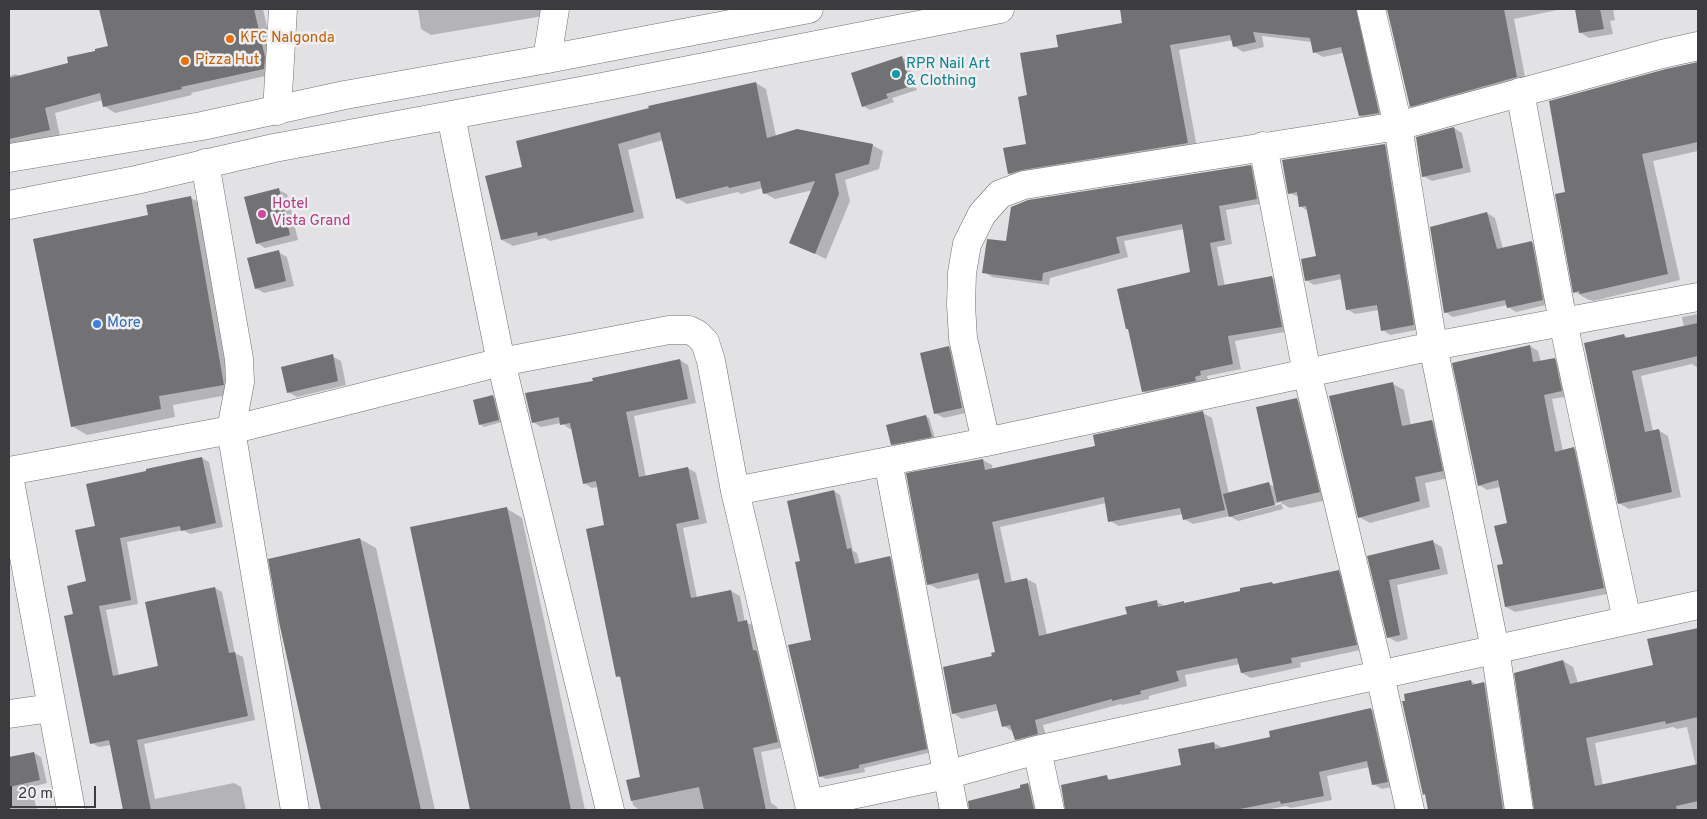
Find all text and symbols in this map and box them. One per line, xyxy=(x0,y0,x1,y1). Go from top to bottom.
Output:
place label: KFC Nalgonda xyxy=(240,30,335,48)
marker: KFC Nalgonda xyxy=(224,33,236,45)
place label: Pizza Hut xyxy=(195,52,259,70)
marker: Pizza Hut xyxy=(179,55,191,67)
place label: RPR Nail Art & Clothing xyxy=(906,56,990,91)
marker: RPR Nail Art & Clothing xyxy=(890,68,902,80)
place label: Hotel Vista Grand xyxy=(272,196,350,231)
marker: Hotel Vista Grand xyxy=(256,208,268,220)
place label: More xyxy=(107,315,141,333)
marker: More xyxy=(91,318,103,330)
scale bar xyxy=(12,776,99,808)
text: 20 m xyxy=(18,785,53,804)

